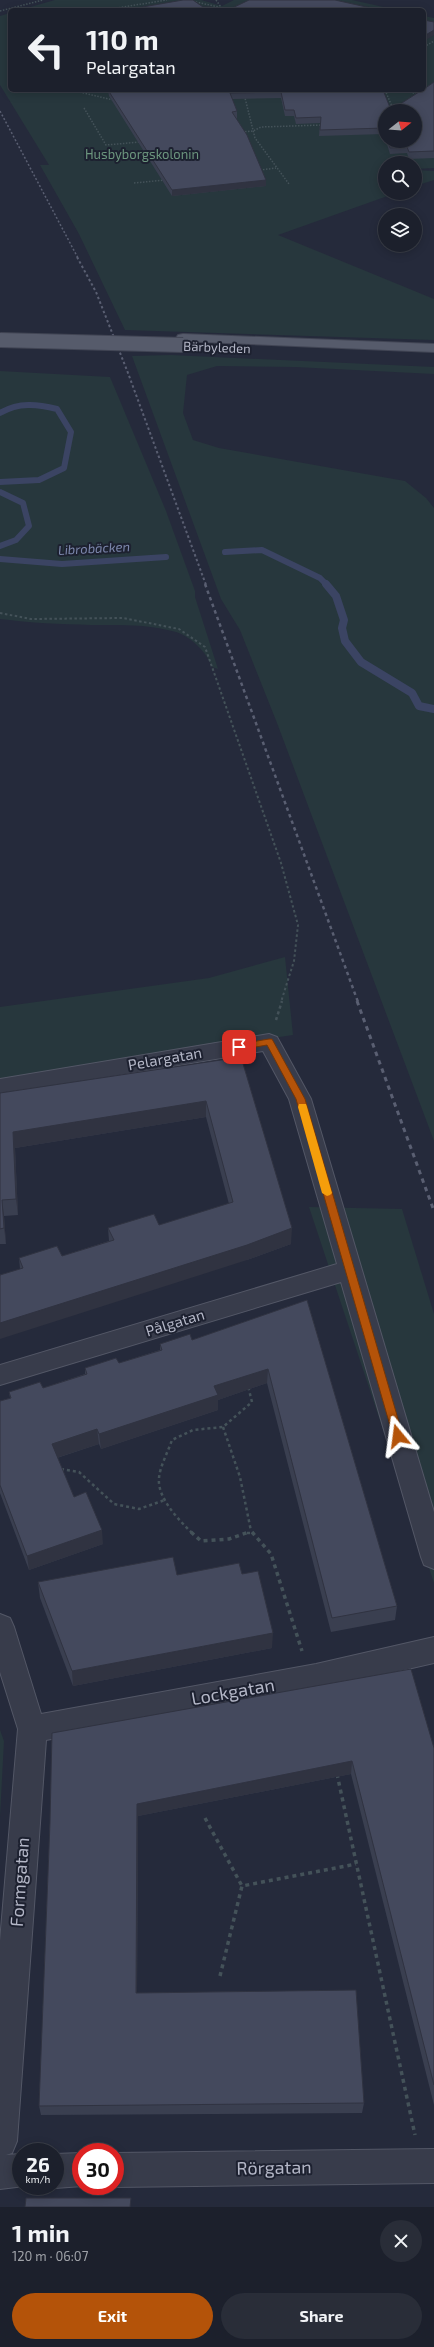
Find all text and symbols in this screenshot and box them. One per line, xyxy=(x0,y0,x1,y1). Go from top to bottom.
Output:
text: 110 m xyxy=(86,22,159,56)
icon: left xyxy=(20,24,72,76)
text: Pelargatan xyxy=(86,56,176,78)
north arrow xyxy=(378,104,422,148)
map controls xyxy=(378,104,422,252)
park label: Husbyborgskolonin xyxy=(85,146,199,162)
button: search xyxy=(378,156,422,200)
button: layers xyxy=(378,208,422,252)
street label: Bärbyleden xyxy=(183,338,251,356)
water label: Librobäcken xyxy=(58,538,130,558)
pin xyxy=(222,1030,256,1064)
icon: arrive xyxy=(228,1036,250,1058)
street label: Pelargatan xyxy=(127,1043,203,1073)
street label: Pålgatan xyxy=(143,1305,206,1340)
position arrow xyxy=(377,1415,419,1457)
street label: Lockgatan xyxy=(189,1673,276,1709)
street label: Formgatan xyxy=(5,1836,33,1927)
speed limit sign: 30 xyxy=(72,2143,124,2195)
text: 26 xyxy=(26,2152,50,2176)
street label: Rörgatan xyxy=(236,2155,312,2179)
text: km/h xyxy=(26,2173,50,2185)
text: 1 min xyxy=(12,2218,70,2247)
button: close xyxy=(380,2220,422,2262)
text: 120 m · 06:07 xyxy=(12,2248,88,2264)
button: Exit xyxy=(12,2293,213,2339)
button: Share xyxy=(221,2293,422,2339)

